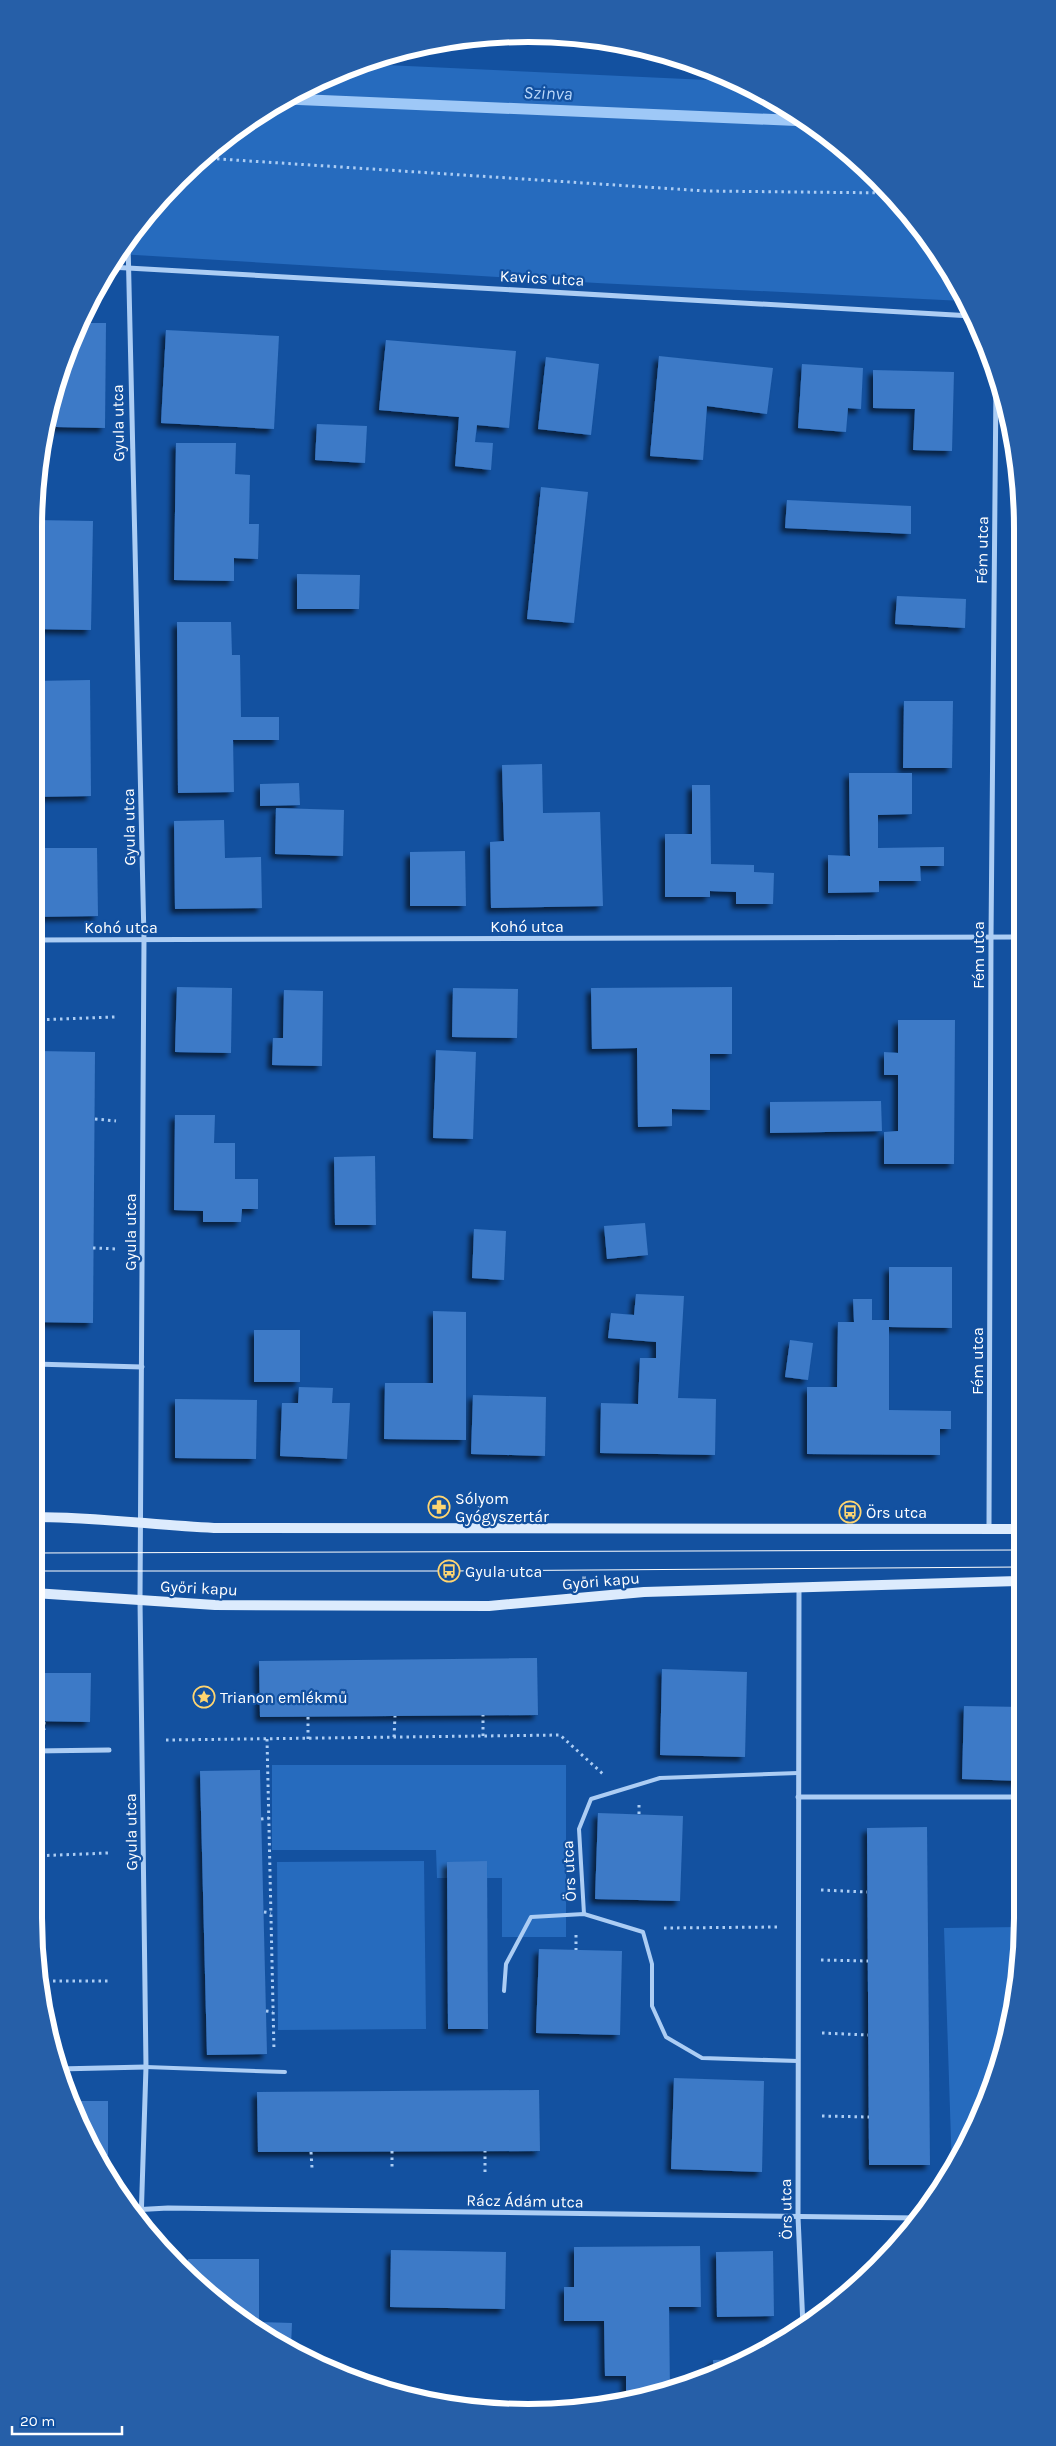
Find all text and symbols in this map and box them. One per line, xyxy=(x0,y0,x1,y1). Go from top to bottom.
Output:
water label: Szinva xyxy=(523,81,573,105)
street label: Kavics utca xyxy=(499,266,585,290)
street label: Gyula utca xyxy=(108,384,128,462)
street label: Fém utca xyxy=(972,516,992,584)
street label: Gyula utca xyxy=(119,788,139,866)
street label: Kohó utca xyxy=(490,917,564,936)
street label: Kohó utca xyxy=(84,918,158,937)
street label: Fém utca xyxy=(969,921,988,989)
street label: Gyula utca xyxy=(121,1193,140,1271)
street label: Fém utca xyxy=(968,1327,987,1395)
place label: Sólyom Gyógyszertár xyxy=(455,1489,549,1526)
pharmacy icon: Sólyom Gyógyszertár xyxy=(427,1495,451,1519)
bus stop icon: Örs utca xyxy=(838,1500,862,1524)
place label: Örs utca xyxy=(866,1503,927,1522)
bus stop icon: Gyula utca xyxy=(437,1559,461,1583)
place label: Gyula utca xyxy=(465,1562,542,1581)
street label: Győri kapu xyxy=(561,1568,641,1594)
street label: Győri kapu xyxy=(160,1576,238,1600)
place icon: Trianon emlékmű xyxy=(192,1685,216,1709)
place label: Trianon emlékmű xyxy=(220,1688,348,1707)
street label: Gyula utca xyxy=(121,1793,141,1871)
street label: Örs utca xyxy=(558,1840,580,1902)
street label: Örs utca xyxy=(776,2178,796,2240)
street label: Rácz Ádám utca xyxy=(466,2190,584,2212)
scale bar xyxy=(12,2404,122,2436)
text: 20 m xyxy=(20,2412,55,2430)

